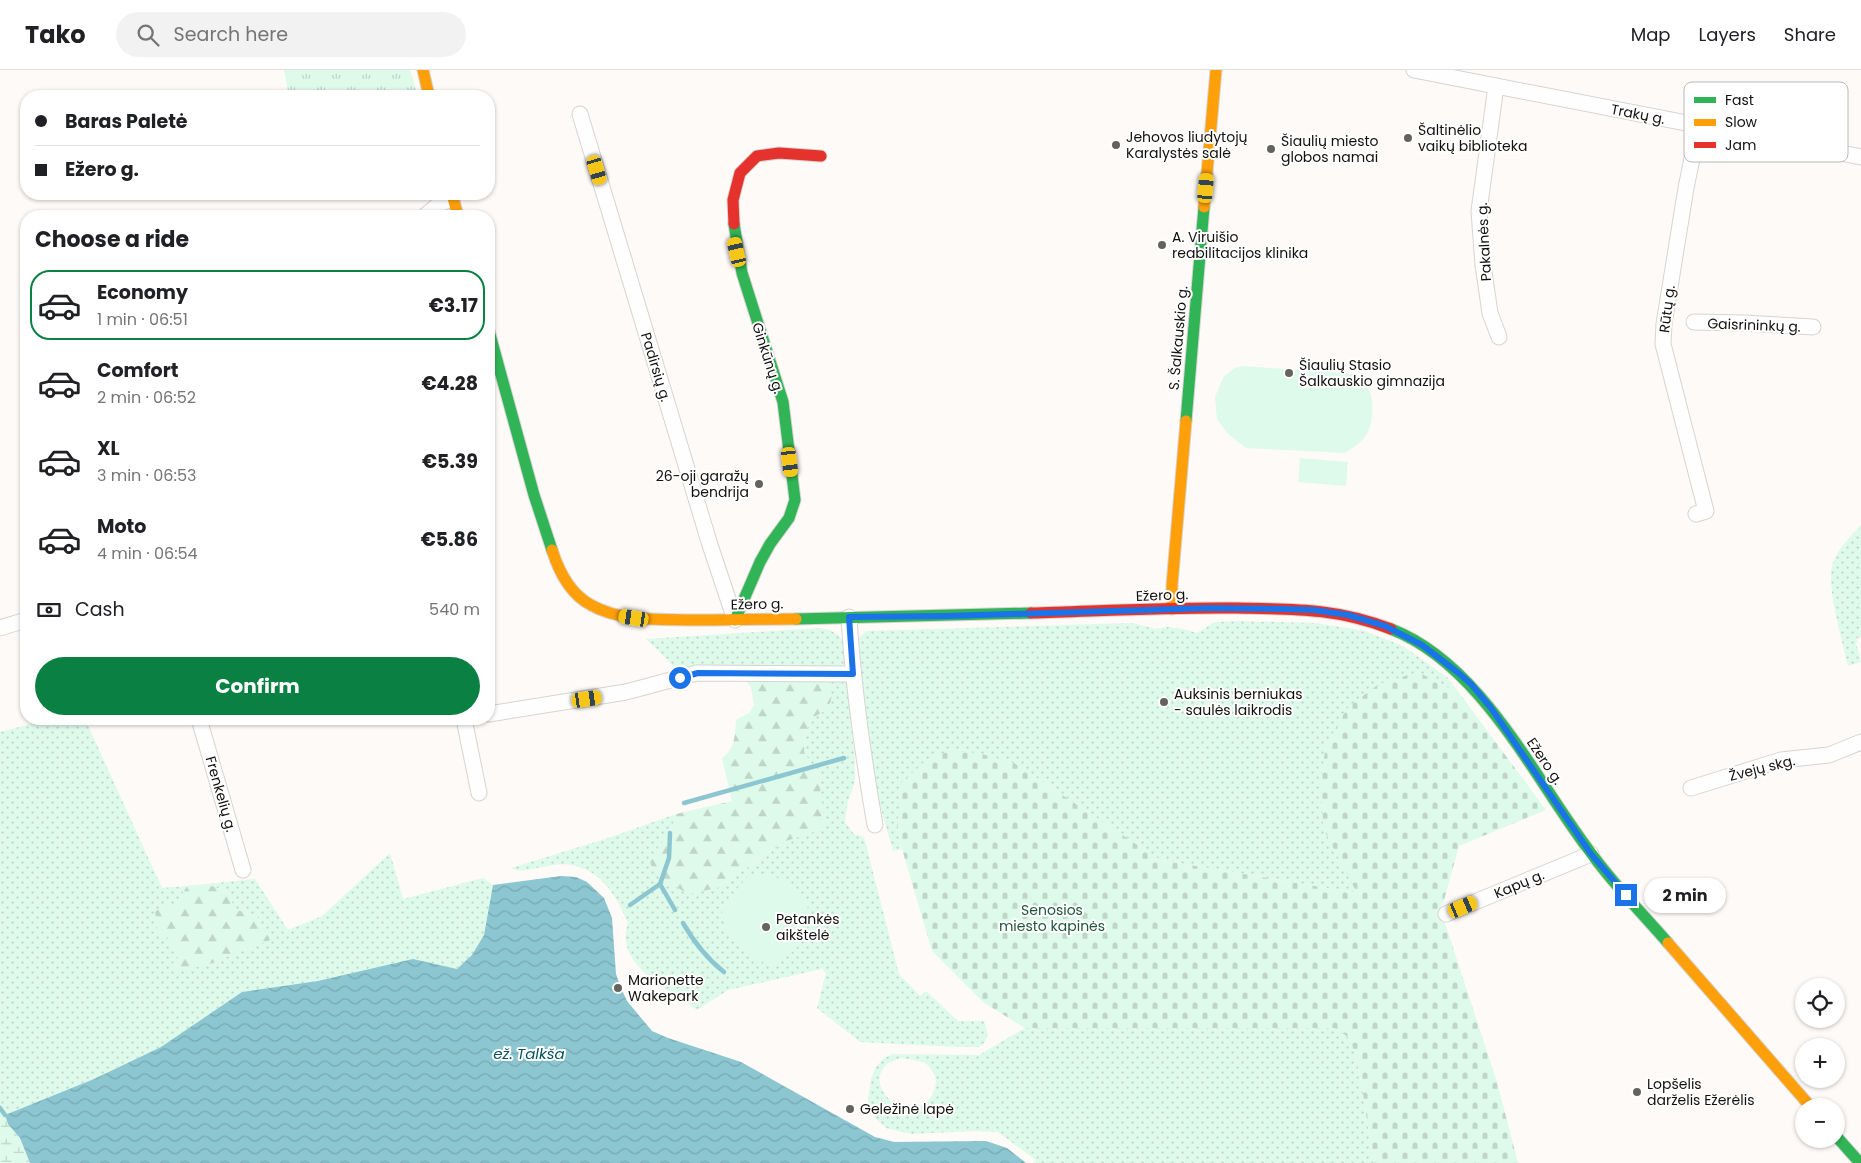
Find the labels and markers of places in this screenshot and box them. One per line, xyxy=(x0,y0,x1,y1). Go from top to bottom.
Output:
place label: Šaltinėlio vaikų biblioteka xyxy=(1418,120,1527,156)
place label: Jehovos liudytojų Karalystės salė xyxy=(1126,127,1248,163)
place label: Šiaulių miesto globos namai xyxy=(1281,131,1379,167)
marker: Šaltinėlio vaikų biblioteka xyxy=(1402,132,1414,144)
marker: Jehovos liudytojų Karalystės salė xyxy=(1110,139,1122,151)
marker: Šiaulių miesto globos namai xyxy=(1265,143,1277,155)
place label: A. Viruišio reabilitacijos klinika xyxy=(1172,227,1308,263)
marker: A. Viruišio reabilitacijos klinika xyxy=(1156,239,1168,251)
place label: Šiaulių Stasio Šalkauskio gimnazija xyxy=(1299,355,1445,391)
marker: Šiaulių Stasio Šalkauskio gimnazija xyxy=(1283,367,1295,379)
place label: 26-oji garažų bendrija xyxy=(656,466,749,502)
marker: 26-oji garažų bendrija xyxy=(753,478,765,490)
place label: Auksinis berniukas - saulės laikrodis xyxy=(1174,684,1303,720)
marker: Auksinis berniukas - saulės laikrodis xyxy=(1158,696,1170,708)
place label: Petankės aikštelė xyxy=(776,909,840,945)
marker: Petankės aikštelė xyxy=(760,921,772,933)
place label: Marionette Wakepark xyxy=(628,970,704,1006)
marker: Marionette Wakepark xyxy=(612,982,624,994)
place label: Lopšelis darželis Ežerėlis xyxy=(1647,1074,1754,1110)
marker: Lopšelis darželis Ežerėlis xyxy=(1631,1086,1643,1098)
place label: Geležinė lapė xyxy=(860,1099,954,1119)
marker: Geležinė lapė xyxy=(844,1103,856,1115)

